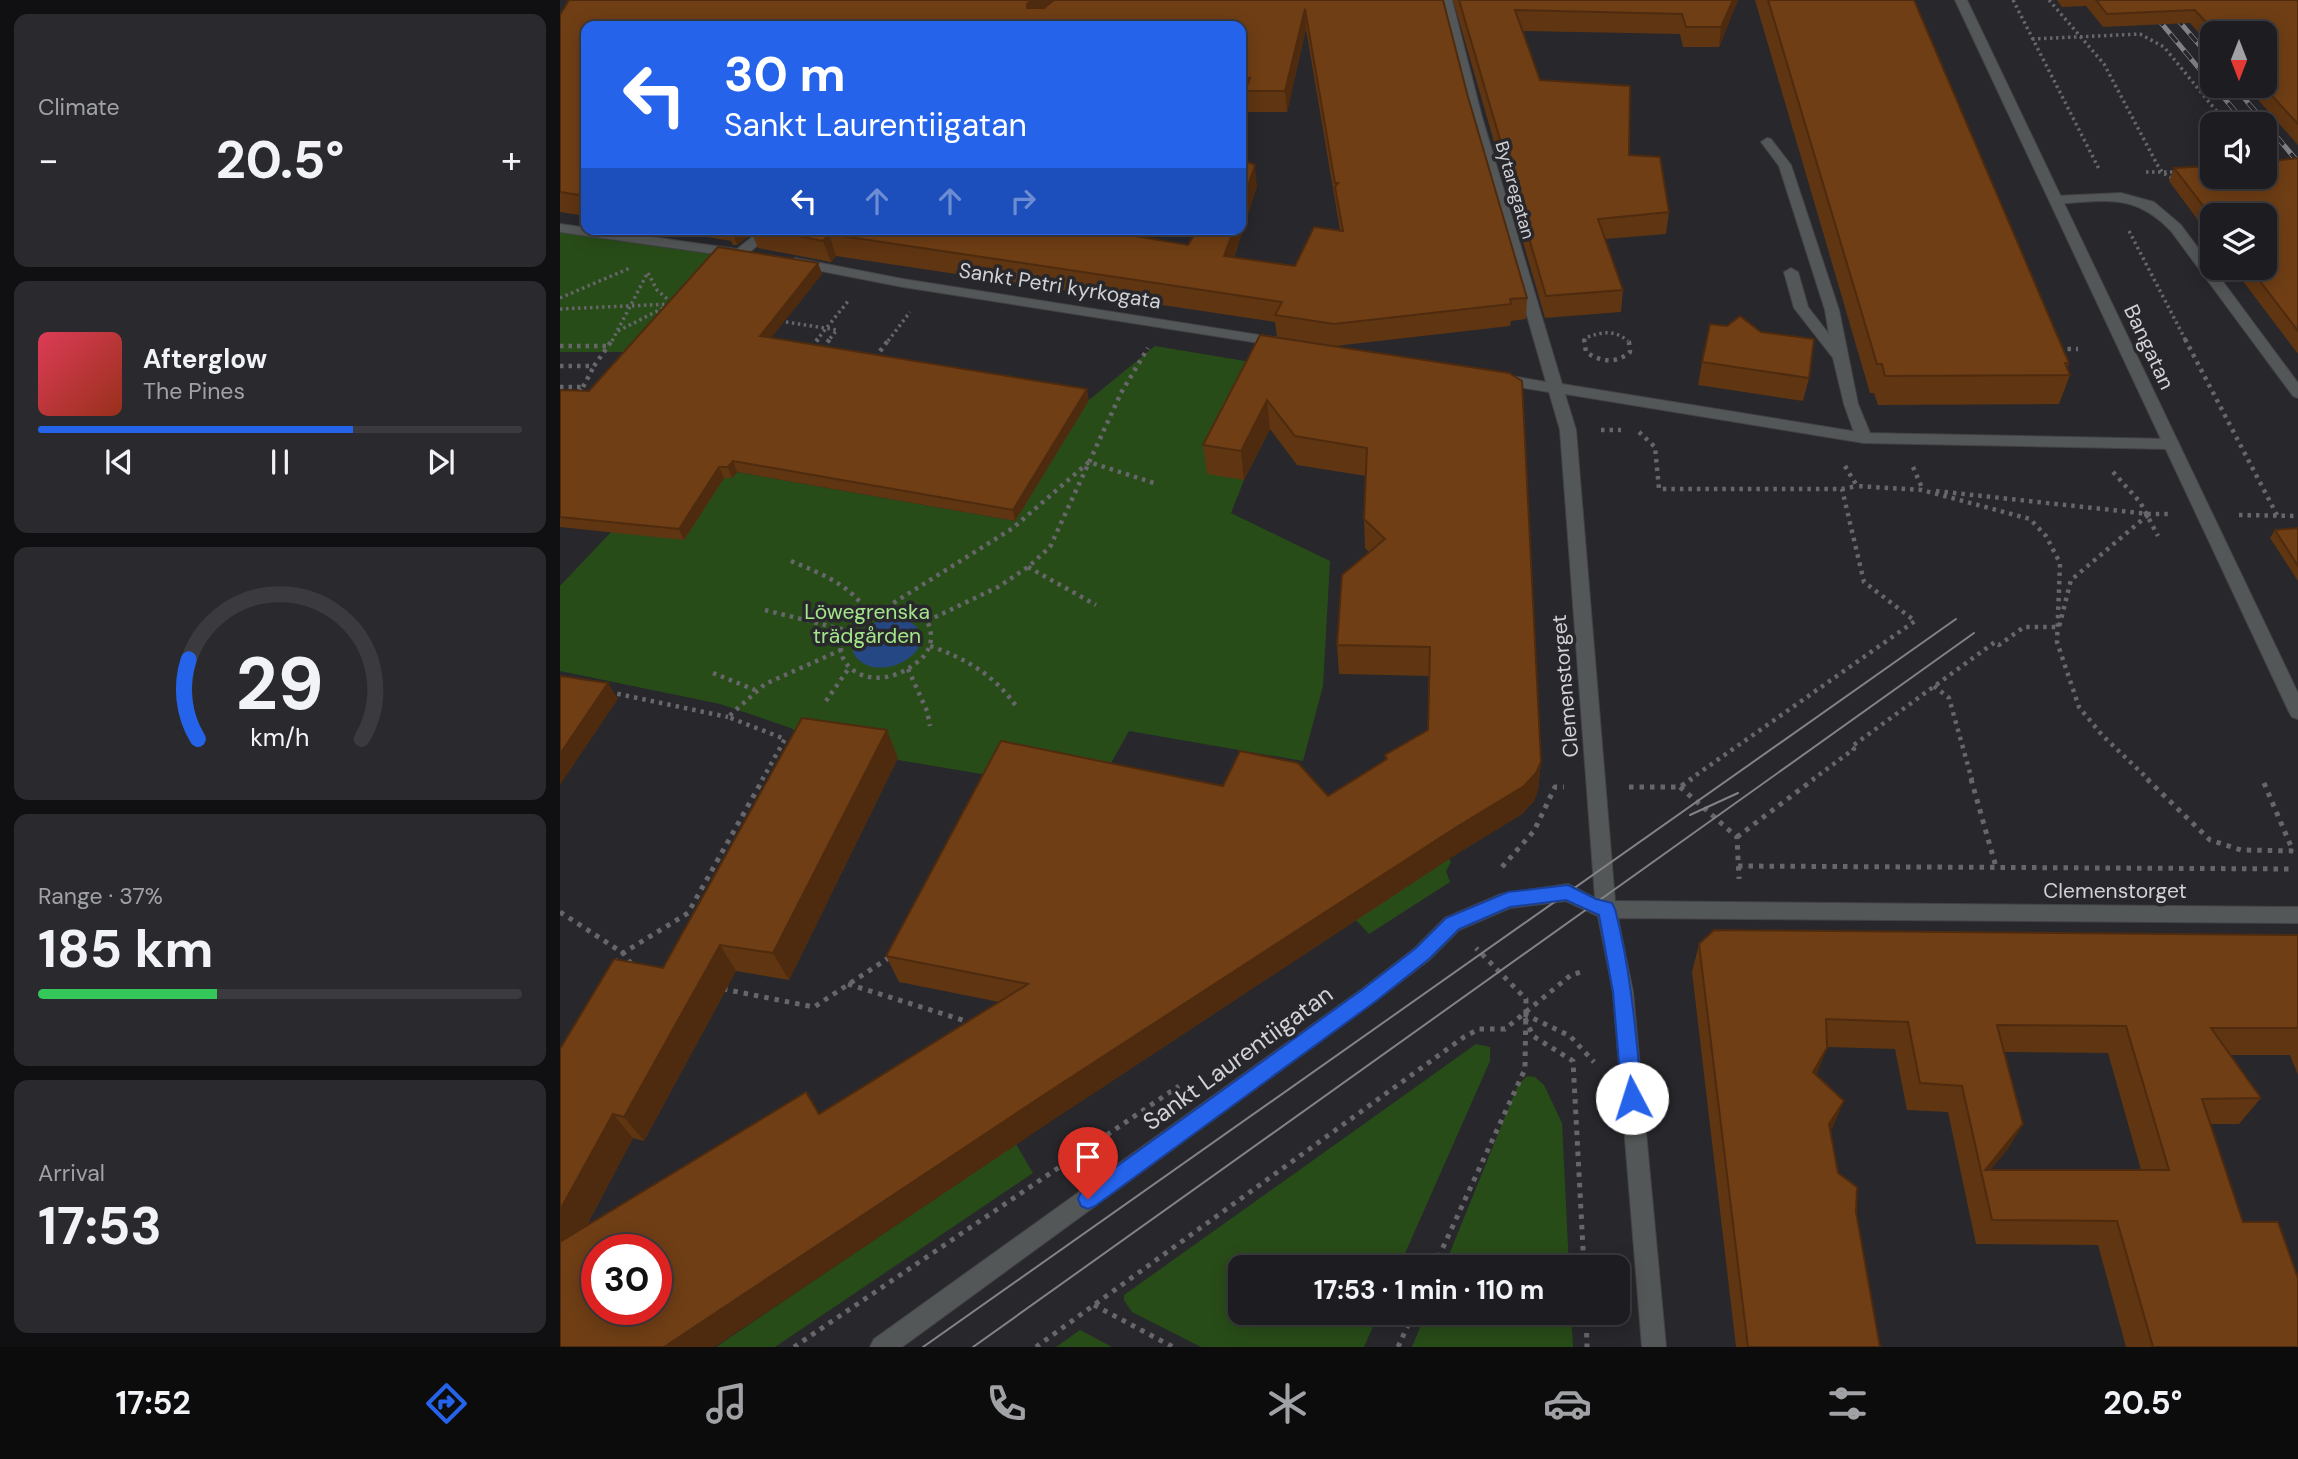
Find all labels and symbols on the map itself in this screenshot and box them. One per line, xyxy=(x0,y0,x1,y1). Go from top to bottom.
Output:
north arrow xyxy=(2200,21,2277,98)
street label: Bytaregatan xyxy=(1490,138,1540,242)
street label: Sankt Petri kyrkogata xyxy=(957,256,1163,316)
street label: Bangatan xyxy=(2117,300,2181,394)
park label: Löwegrenska trädgården xyxy=(804,598,930,650)
street label: Clemenstorget xyxy=(1545,613,1585,759)
street label: Clemenstorget xyxy=(2043,877,2187,905)
street label: Sankt Laurentiigatan xyxy=(1137,978,1339,1137)
position arrow xyxy=(1595,1061,1669,1135)
pin xyxy=(1058,1127,1118,1199)
speed limit sign: 30 xyxy=(581,1234,672,1325)

